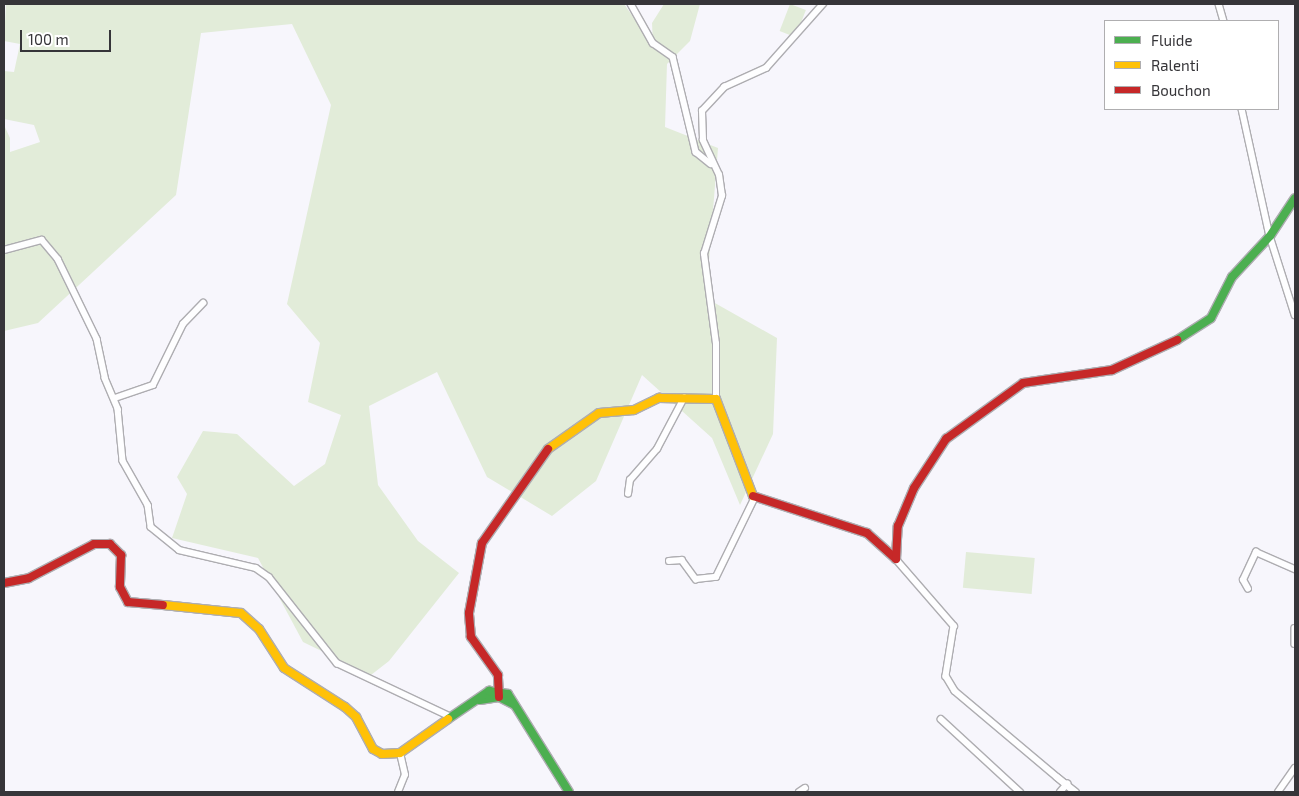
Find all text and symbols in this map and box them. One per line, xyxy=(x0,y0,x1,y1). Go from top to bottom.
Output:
scale bar xyxy=(22,20,114,52)
legend xyxy=(1104,20,1279,110)
text: 100 m xyxy=(28,30,69,48)
text: Fluide xyxy=(1151,31,1192,49)
text: Ralenti xyxy=(1151,56,1199,74)
text: Bouchon xyxy=(1151,81,1211,99)

